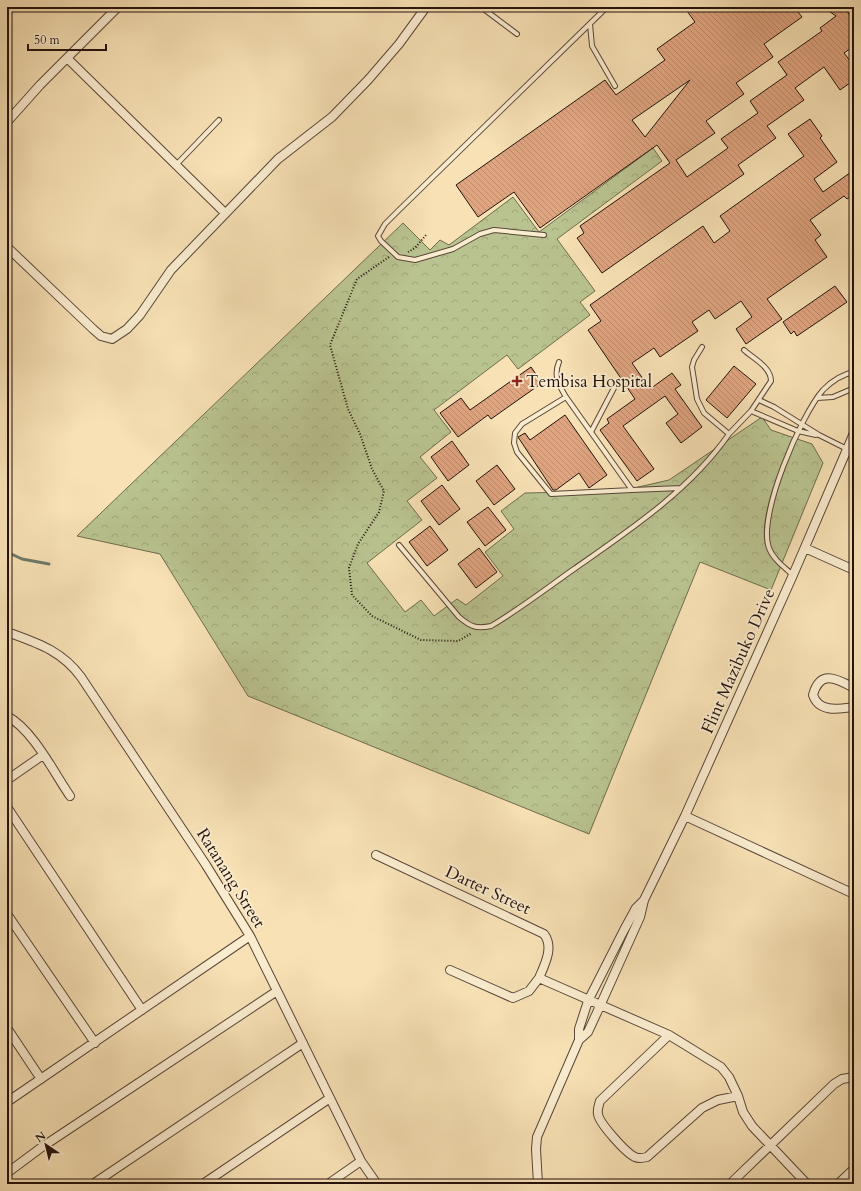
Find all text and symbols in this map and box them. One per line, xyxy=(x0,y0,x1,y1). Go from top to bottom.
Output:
scale bar xyxy=(28,26,106,52)
text: 50 m xyxy=(34,32,61,48)
place label: Tembisa Hospital xyxy=(526,370,653,393)
marker: Tembisa Hospital xyxy=(511,375,523,387)
street label: Flint Mazibuko Drive xyxy=(696,585,780,737)
street label: Ratanang Street xyxy=(191,824,271,933)
street label: Darter Street xyxy=(441,860,535,920)
north arrow xyxy=(26,1125,66,1165)
text: N xyxy=(32,1128,49,1146)

